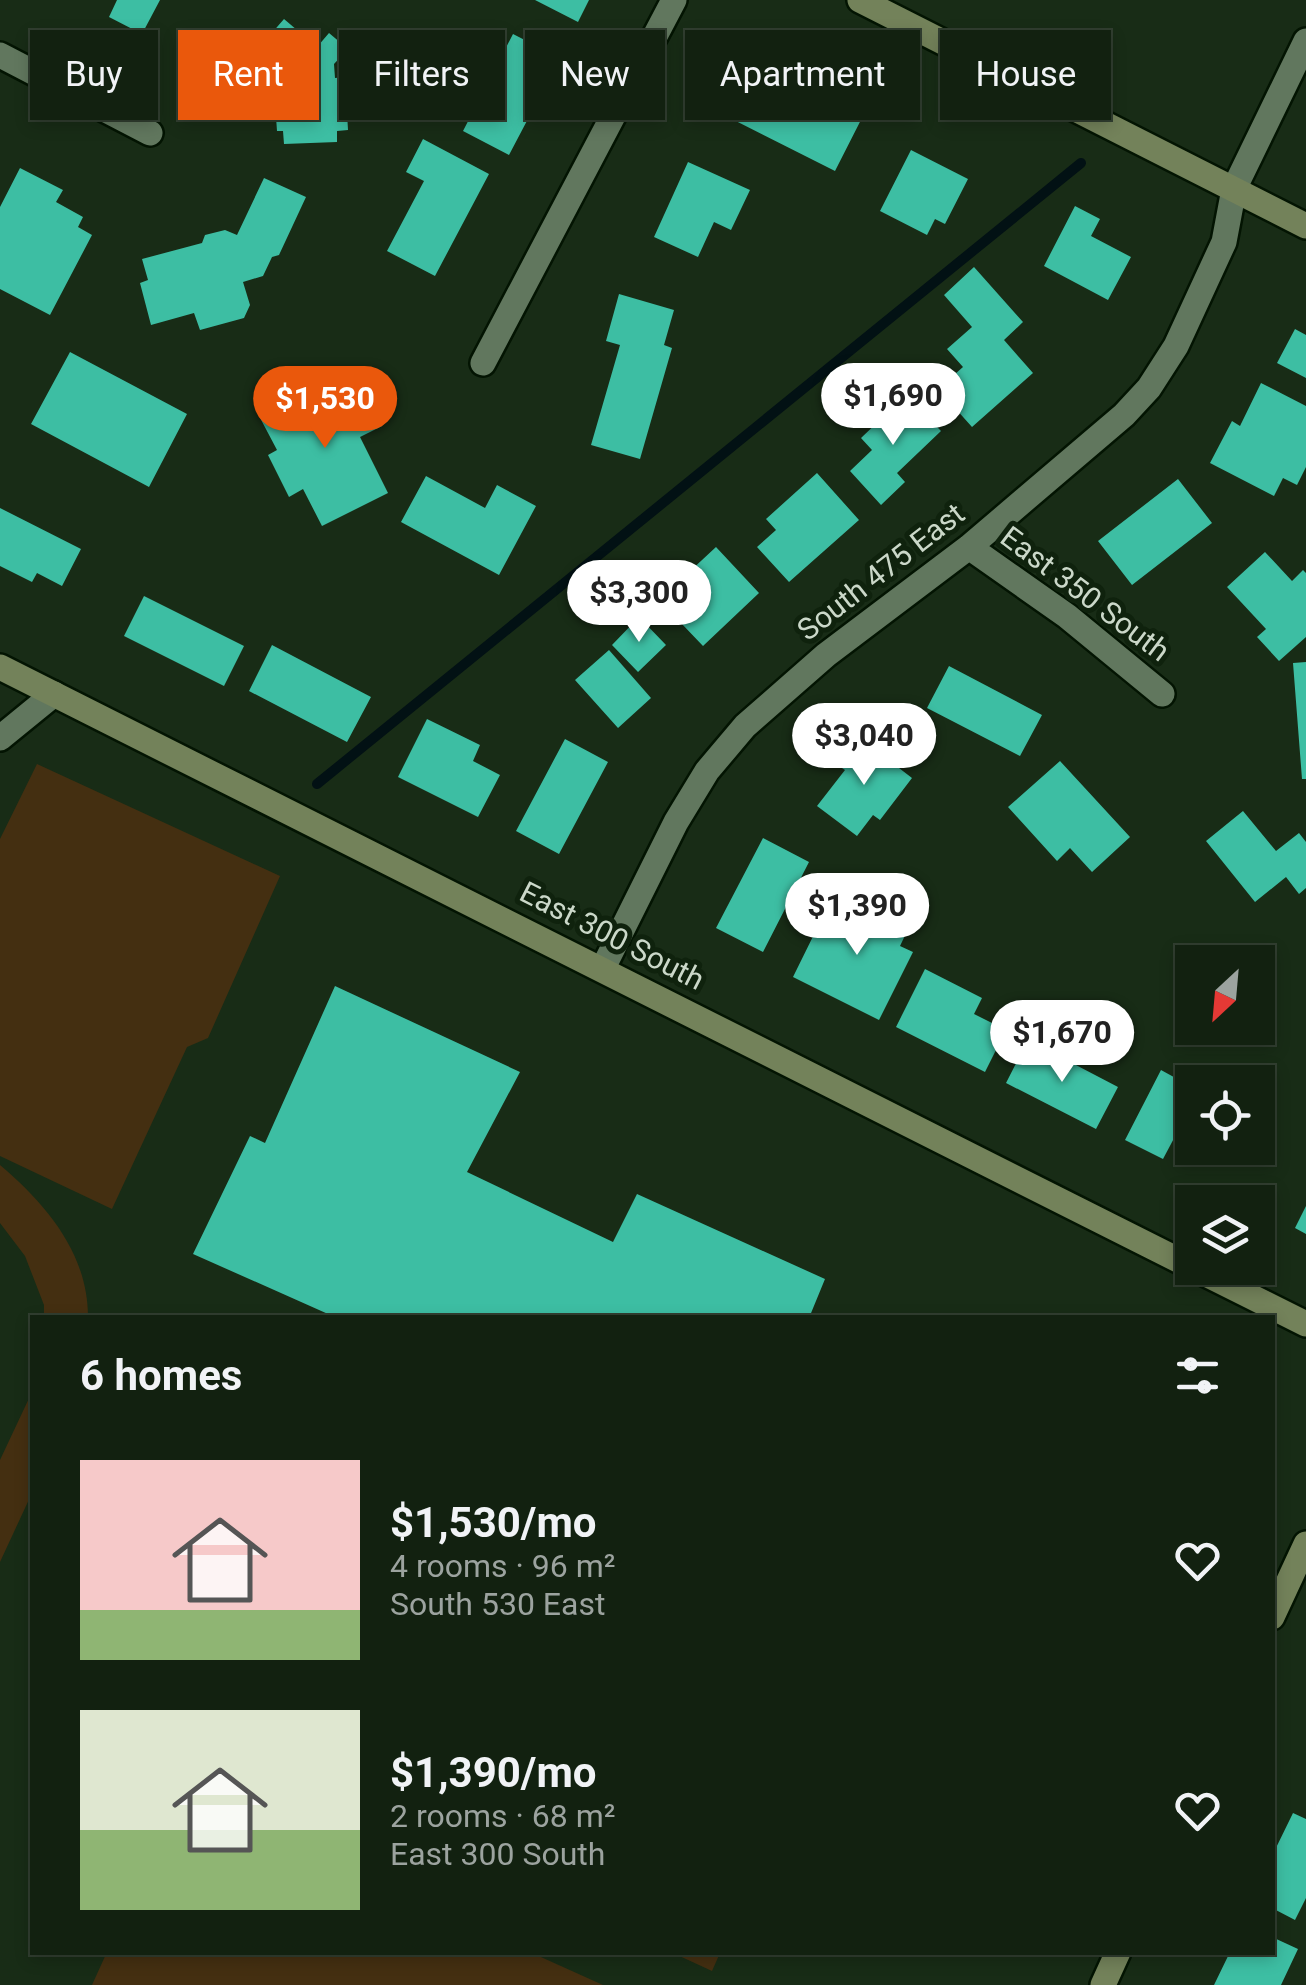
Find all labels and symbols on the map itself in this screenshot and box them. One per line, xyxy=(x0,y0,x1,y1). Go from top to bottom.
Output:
pin: $1,690 xyxy=(812,363,974,448)
pin: $1,530 xyxy=(244,366,406,451)
street label: South 475 East xyxy=(790,496,971,648)
street label: East 350 South xyxy=(994,519,1176,668)
pin: $3,300 xyxy=(558,560,720,645)
pin: $3,040 xyxy=(783,703,945,788)
pin: $1,390 xyxy=(776,873,938,958)
street label: East 300 South xyxy=(514,874,710,997)
north arrow xyxy=(1175,945,1275,1045)
pin: $1,670 xyxy=(981,1000,1143,1085)

